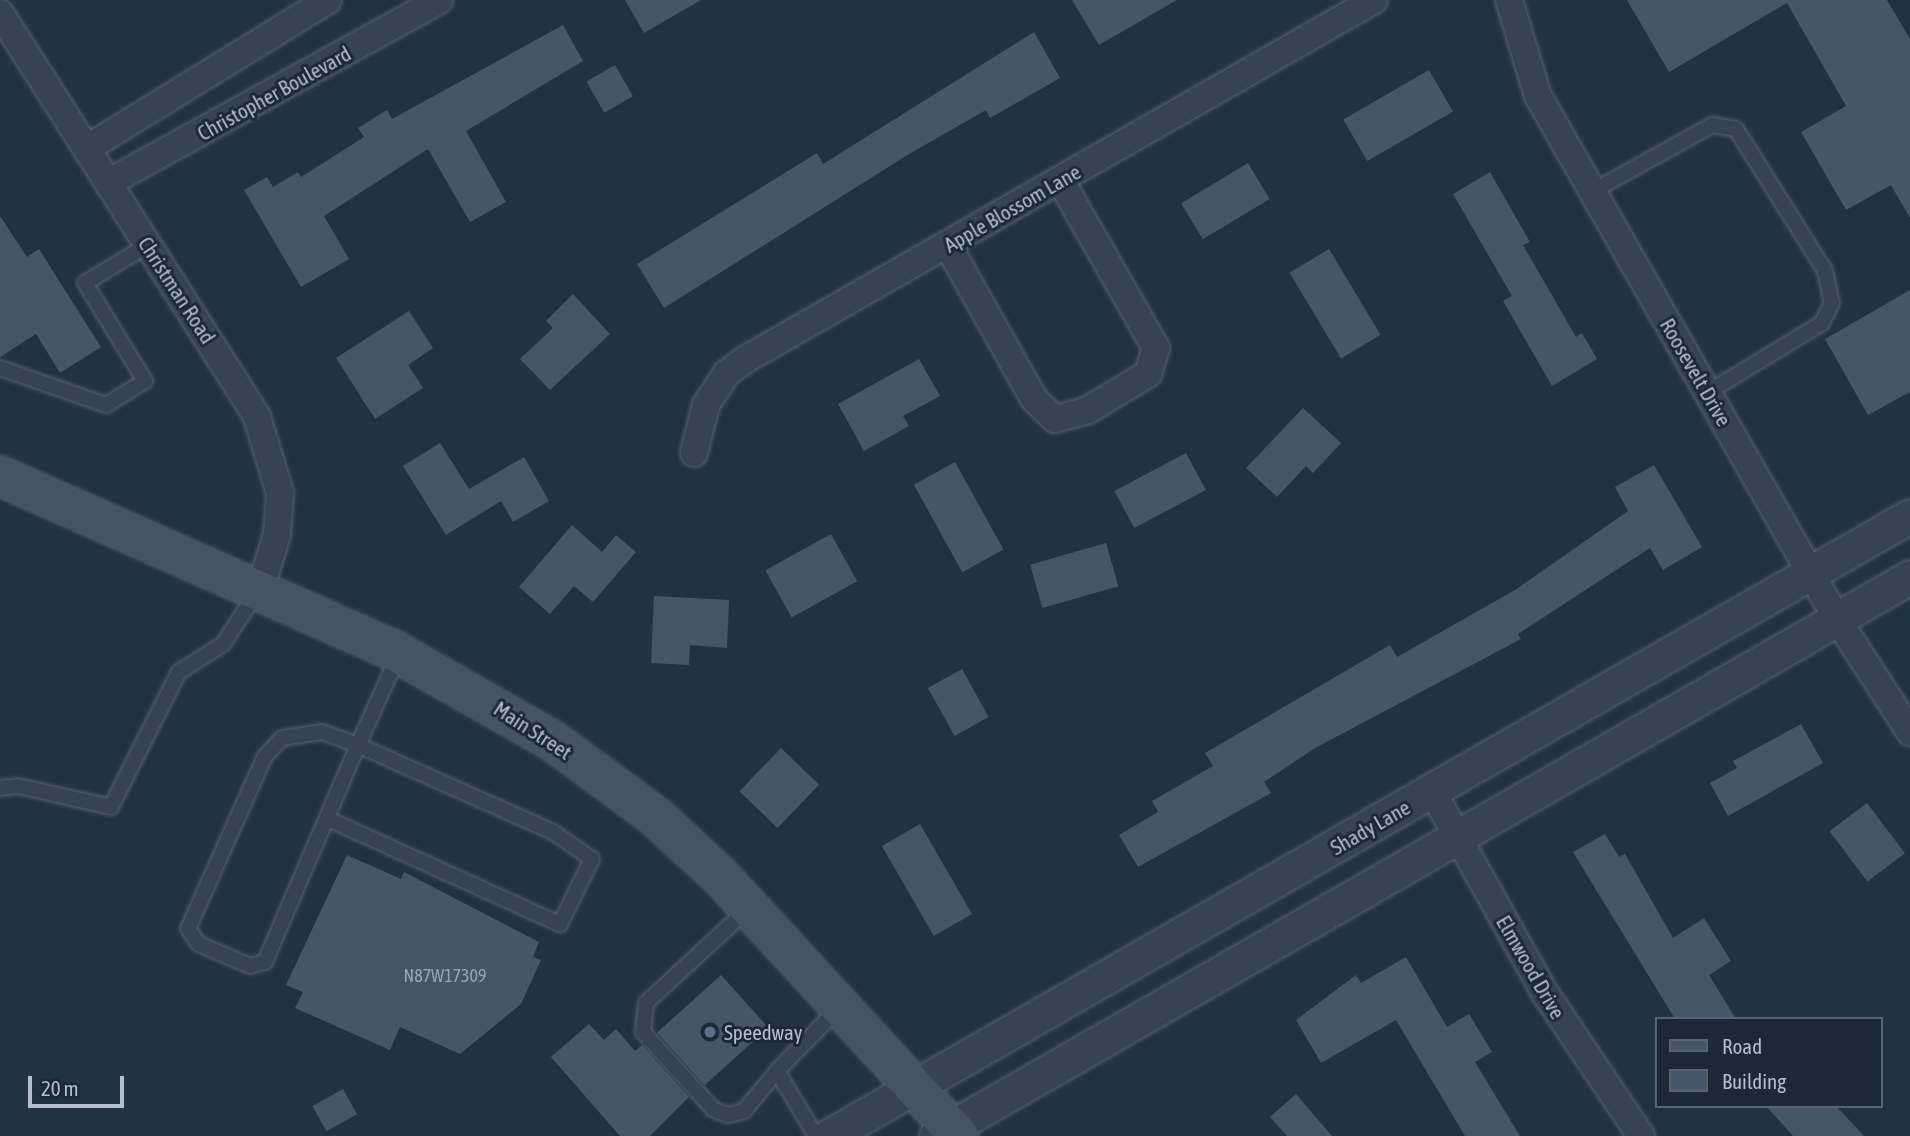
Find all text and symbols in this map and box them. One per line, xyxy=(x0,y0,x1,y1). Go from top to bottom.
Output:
street label: Christopher Boulevard xyxy=(193,40,355,146)
street label: Apple Blossom Lane xyxy=(939,159,1085,257)
street label: Christman Road xyxy=(133,232,221,348)
street label: Roosevelt Drive xyxy=(1655,314,1737,430)
street label: Main Street xyxy=(489,696,577,764)
street label: Shady Lane xyxy=(1326,794,1414,860)
street label: Elmwood Drive xyxy=(1491,911,1571,1023)
house number: N87W17309 xyxy=(404,965,486,987)
legend xyxy=(1654,1017,1882,1108)
place label: Speedway xyxy=(724,1019,802,1045)
marker: Speedway xyxy=(702,1024,718,1040)
text: Road xyxy=(1722,1034,1762,1058)
scale bar xyxy=(32,1062,128,1106)
text: Building xyxy=(1722,1069,1786,1093)
text: 20 m xyxy=(41,1076,79,1100)

